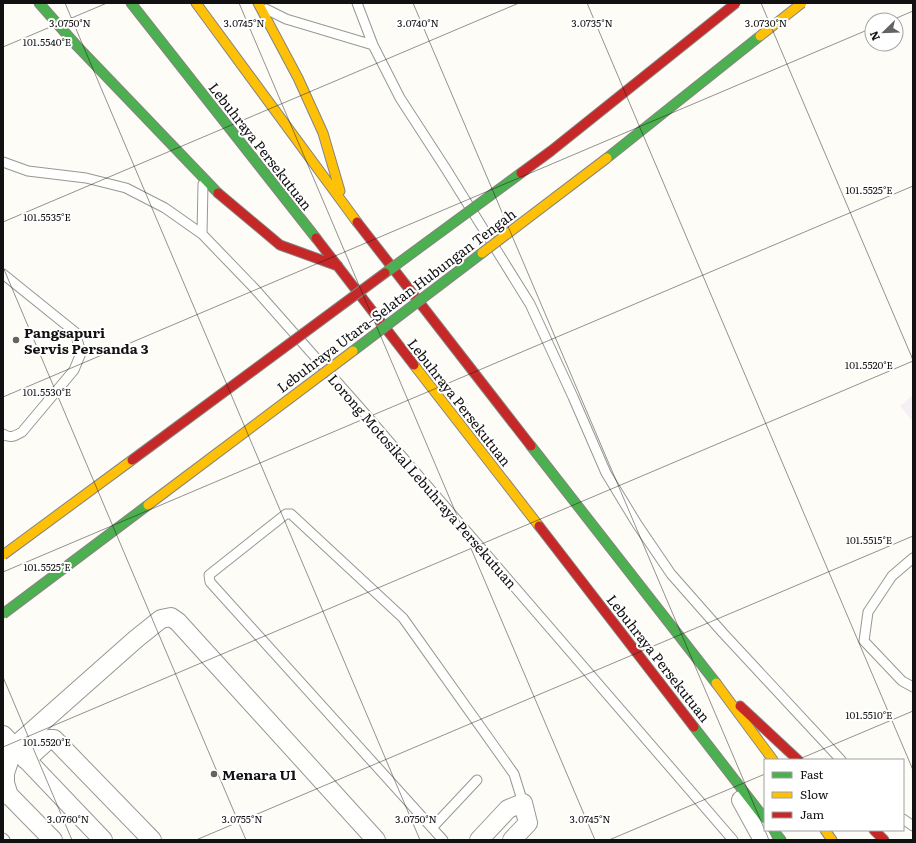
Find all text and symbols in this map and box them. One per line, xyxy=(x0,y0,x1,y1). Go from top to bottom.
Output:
north arrow xyxy=(864,12,904,52)
text: 3.0750°N xyxy=(49,15,91,30)
text: 3.0745°N xyxy=(223,15,265,30)
text: 3.0740°N xyxy=(397,15,439,30)
text: 3.0735°N xyxy=(571,15,613,30)
text: 3.0730°N xyxy=(745,15,787,30)
text: N xyxy=(865,29,883,44)
text: 101.5540°E xyxy=(23,34,71,49)
street label: Lebuhraya Persekutuan xyxy=(205,78,317,214)
text: 101.5525°E xyxy=(845,182,893,197)
street label: Lebuhraya Utara–Selatan Hubungan Tengah xyxy=(272,203,520,397)
text: 101.5535°E xyxy=(23,209,71,224)
place label: Pangsapuri Servis Persanda 3 xyxy=(24,322,149,358)
street label: Lebuhraya Persekutuan xyxy=(404,334,516,470)
marker: Pangsapuri Servis Persanda 3 xyxy=(11,335,21,345)
text: 101.5520°E xyxy=(845,357,893,372)
street label: Lorong Motosikal Lebuhraya Persekutuan xyxy=(324,369,522,593)
text: 101.5530°E xyxy=(23,384,71,399)
text: 101.5515°E xyxy=(846,532,892,547)
text: 101.5525°E xyxy=(23,559,71,574)
street label: Lebuhraya Persekutuan xyxy=(603,590,715,726)
text: 101.5510°E xyxy=(846,707,892,722)
text: 101.5520°E xyxy=(23,734,71,749)
legend xyxy=(764,759,904,831)
place label: Menara U1 xyxy=(222,764,297,784)
text: Fast xyxy=(800,765,824,783)
marker: Menara U1 xyxy=(209,769,219,779)
text: Slow xyxy=(800,785,829,803)
text: Jam xyxy=(800,805,825,823)
text: 3.0760°N xyxy=(47,811,89,826)
text: 3.0755°N xyxy=(221,811,263,826)
text: 3.0750°N xyxy=(395,811,437,826)
text: 3.0745°N xyxy=(569,811,611,826)

